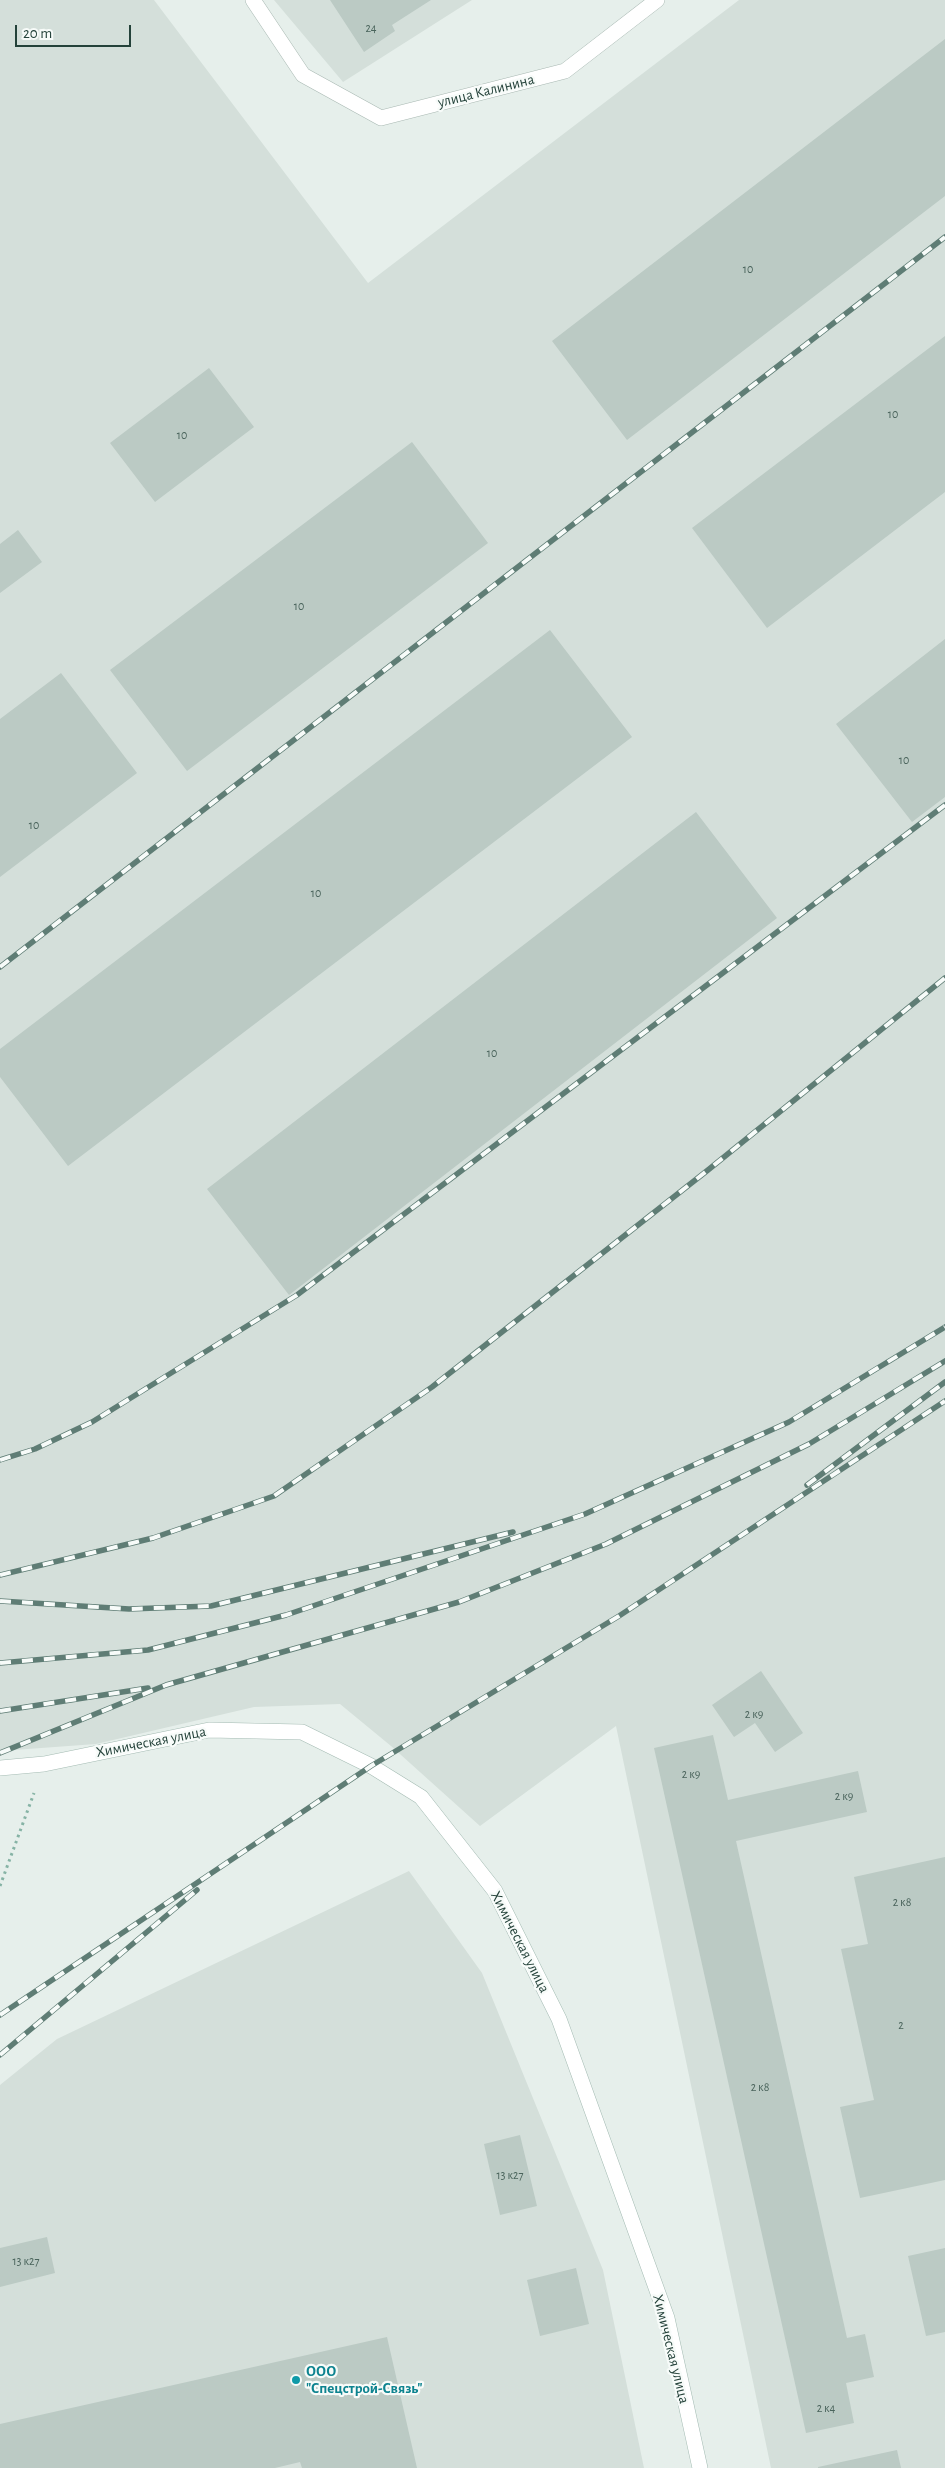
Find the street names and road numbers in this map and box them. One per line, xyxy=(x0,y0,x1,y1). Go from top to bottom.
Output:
street label: улица Калинина xyxy=(436,70,536,112)
street label: Химическая улица xyxy=(94,1722,208,1762)
street label: Химическая улица xyxy=(487,1888,553,1996)
street label: Химическая улица xyxy=(649,2293,693,2405)

